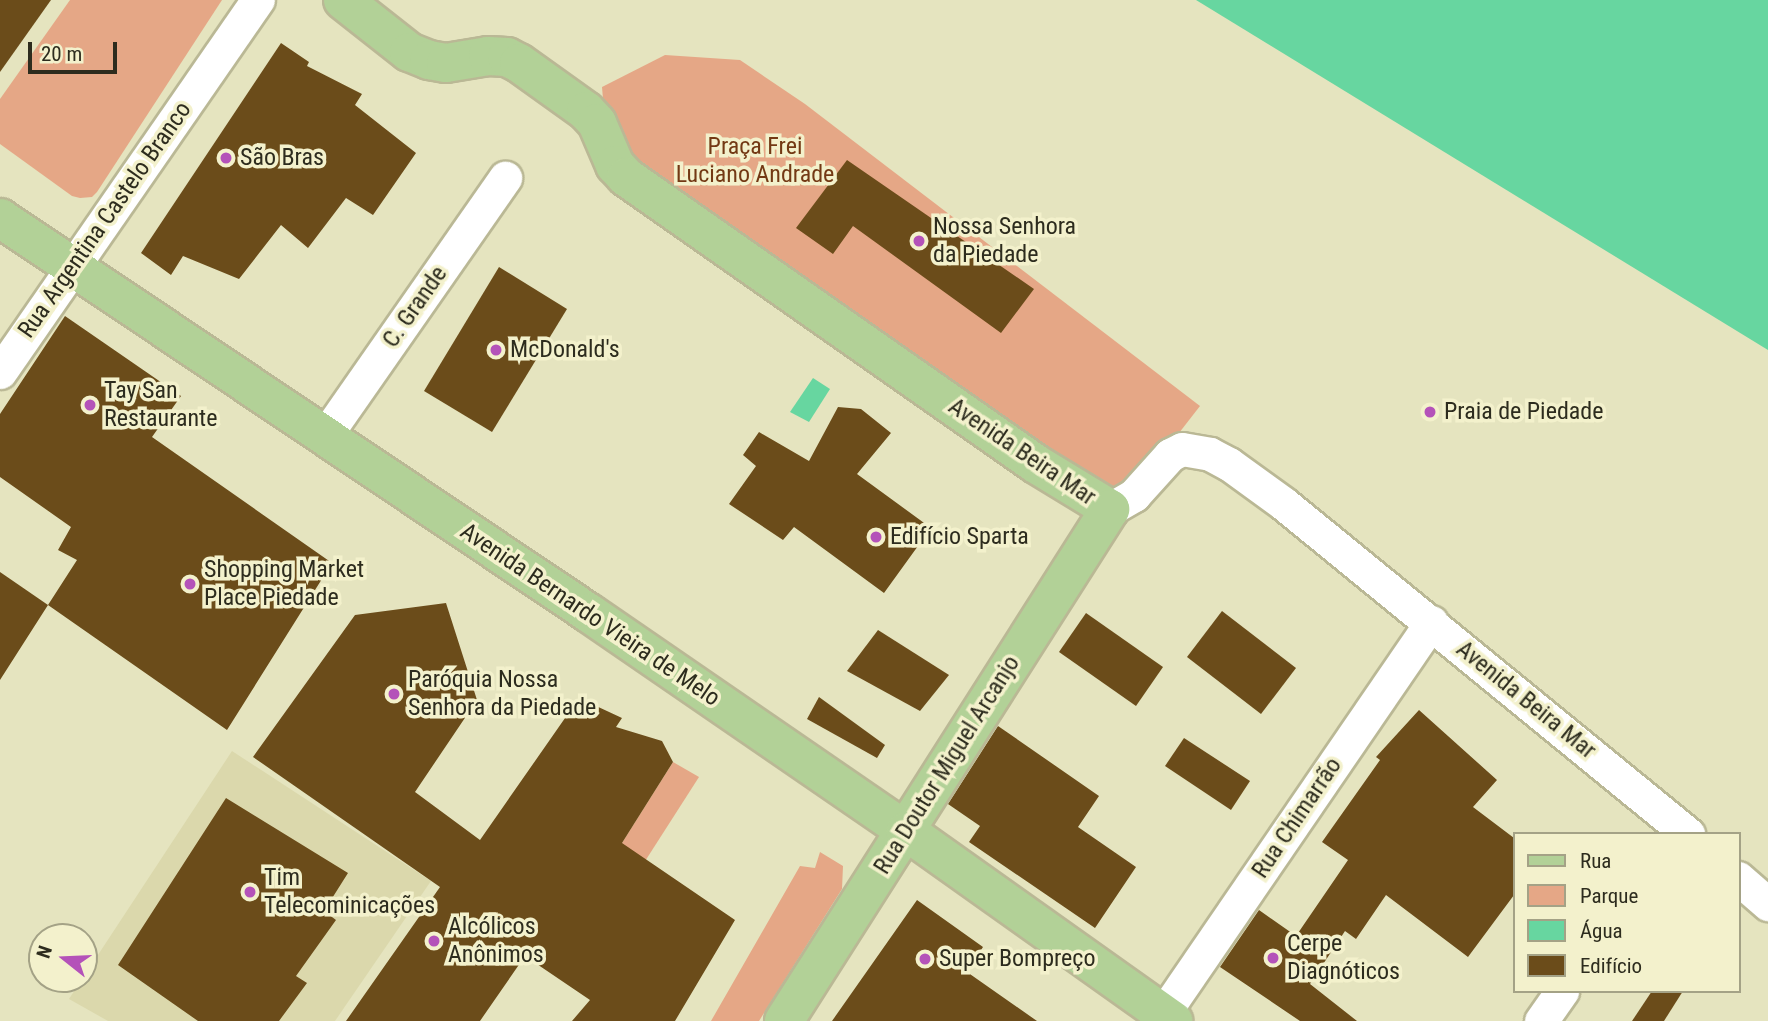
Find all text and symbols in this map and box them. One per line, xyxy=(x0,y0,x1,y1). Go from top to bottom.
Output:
scale bar xyxy=(32,28,121,72)
text: 20 m xyxy=(41,42,82,66)
street label: Rua Argentina Castelo Branco xyxy=(12,96,198,344)
park label: Praça Frei Luciano Andrade xyxy=(676,133,834,189)
place label: São Bras xyxy=(240,144,324,172)
marker: São Bras xyxy=(218,150,234,166)
place label: Nossa Senhora da Piedade xyxy=(933,213,1076,269)
marker: Nossa Senhora da Piedade xyxy=(911,233,927,249)
street label: C. Grande xyxy=(377,261,453,353)
place label: McDonald's xyxy=(510,336,620,364)
marker: McDonald's xyxy=(488,342,504,358)
place label: Tay San Restaurante xyxy=(104,377,217,433)
street label: Avenida Beira Mar xyxy=(943,392,1101,512)
marker: Tay San Restaurante xyxy=(82,397,98,413)
place label: Praia de Piedade xyxy=(1444,398,1603,426)
marker: Praia de Piedade xyxy=(1422,404,1438,420)
street label: Avenida Bernardo Vieira de Melo xyxy=(455,517,725,713)
place label: Edifício Sparta xyxy=(890,523,1029,551)
marker: Edifício Sparta xyxy=(868,529,884,545)
place label: Shopping Market Place Piedade xyxy=(204,556,364,612)
marker: Shopping Market Place Piedade xyxy=(182,576,198,592)
street label: Avenida Beira Mar xyxy=(1450,635,1602,765)
street label: Rua Doutor Miguel Arcanjo xyxy=(868,650,1026,880)
place label: Paróquia Nossa Senhora da Piedade xyxy=(408,666,596,722)
marker: Paróquia Nossa Senhora da Piedade xyxy=(386,686,402,702)
street label: Rua Chimarrão xyxy=(1246,752,1348,884)
legend xyxy=(1512,832,1740,993)
text: Rua xyxy=(1580,849,1611,873)
place label: Tim Telecominicações xyxy=(264,864,435,920)
marker: Tim Telecominicações xyxy=(242,884,258,900)
text: Parque xyxy=(1580,884,1638,908)
place label: Alcólicos Anônimos xyxy=(448,913,544,969)
text: Água xyxy=(1580,919,1623,943)
north arrow xyxy=(28,923,98,993)
place label: Cerpe Diagnóticos xyxy=(1287,930,1400,986)
marker: Alcólicos Anônimos xyxy=(426,933,442,949)
text: N xyxy=(32,943,57,961)
place label: Super Bompreço xyxy=(939,945,1095,973)
marker: Cerpe Diagnóticos xyxy=(1265,950,1281,966)
marker: Super Bompreço xyxy=(917,951,933,967)
text: Edifício xyxy=(1580,954,1642,978)

